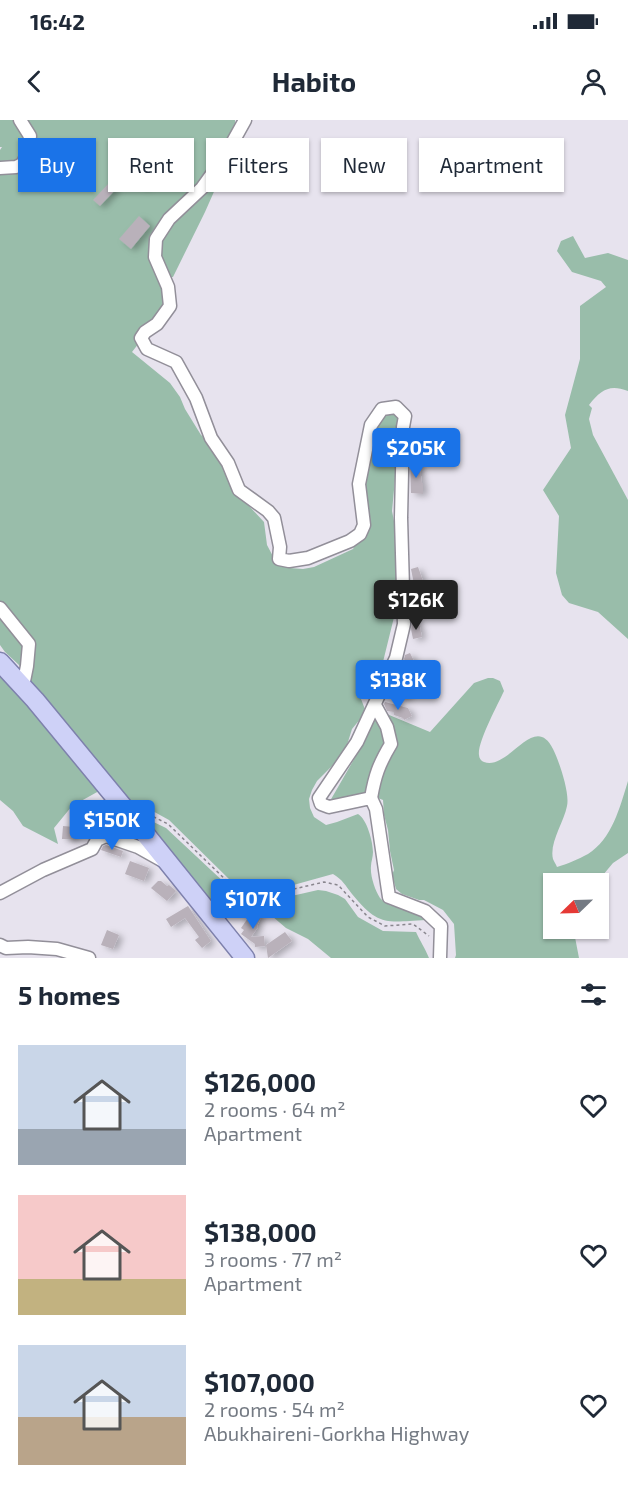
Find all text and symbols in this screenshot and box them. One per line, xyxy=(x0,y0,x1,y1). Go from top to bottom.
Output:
text: 16:42 xyxy=(30,8,85,34)
icon: back xyxy=(18,65,51,98)
text: Habito xyxy=(272,65,356,97)
icon: person xyxy=(577,65,610,98)
chip: Buy xyxy=(18,138,96,192)
chip: Rent xyxy=(108,138,194,192)
chip: Filters xyxy=(206,138,309,192)
chip: New xyxy=(321,138,407,192)
chip: Apartment xyxy=(419,138,564,192)
pin: $205K xyxy=(374,428,458,479)
text: $205K xyxy=(386,435,446,459)
pin: $126K xyxy=(374,580,458,631)
text: $126K xyxy=(388,587,444,611)
pin: $138K xyxy=(356,660,440,711)
text: $138K xyxy=(370,667,426,691)
pin: $150K xyxy=(70,800,154,851)
text: $150K xyxy=(84,807,140,831)
north arrow xyxy=(543,873,609,939)
map controls xyxy=(543,873,609,939)
pin: $107K xyxy=(211,879,295,930)
text: $107K xyxy=(225,886,281,910)
icon: filters xyxy=(577,978,610,1011)
text: 5 homes xyxy=(18,979,120,1010)
text: $126,000 xyxy=(204,1066,316,1097)
icon: home xyxy=(66,1069,138,1141)
icon: heart xyxy=(577,1089,610,1122)
text: 2 rooms · 64 m² xyxy=(204,1097,346,1121)
text: Apartment xyxy=(204,1121,302,1145)
text: $138,000 xyxy=(204,1216,317,1247)
icon: home xyxy=(66,1219,138,1291)
icon: heart xyxy=(577,1239,610,1272)
text: 3 rooms · 77 m² xyxy=(204,1247,342,1271)
text: Apartment xyxy=(204,1271,302,1295)
text: $107,000 xyxy=(204,1366,315,1397)
icon: home xyxy=(66,1369,138,1441)
icon: heart xyxy=(577,1389,610,1422)
text: 2 rooms · 54 m² xyxy=(204,1397,345,1421)
text: Abukhaireni-Gorkha Highway xyxy=(204,1421,469,1445)

